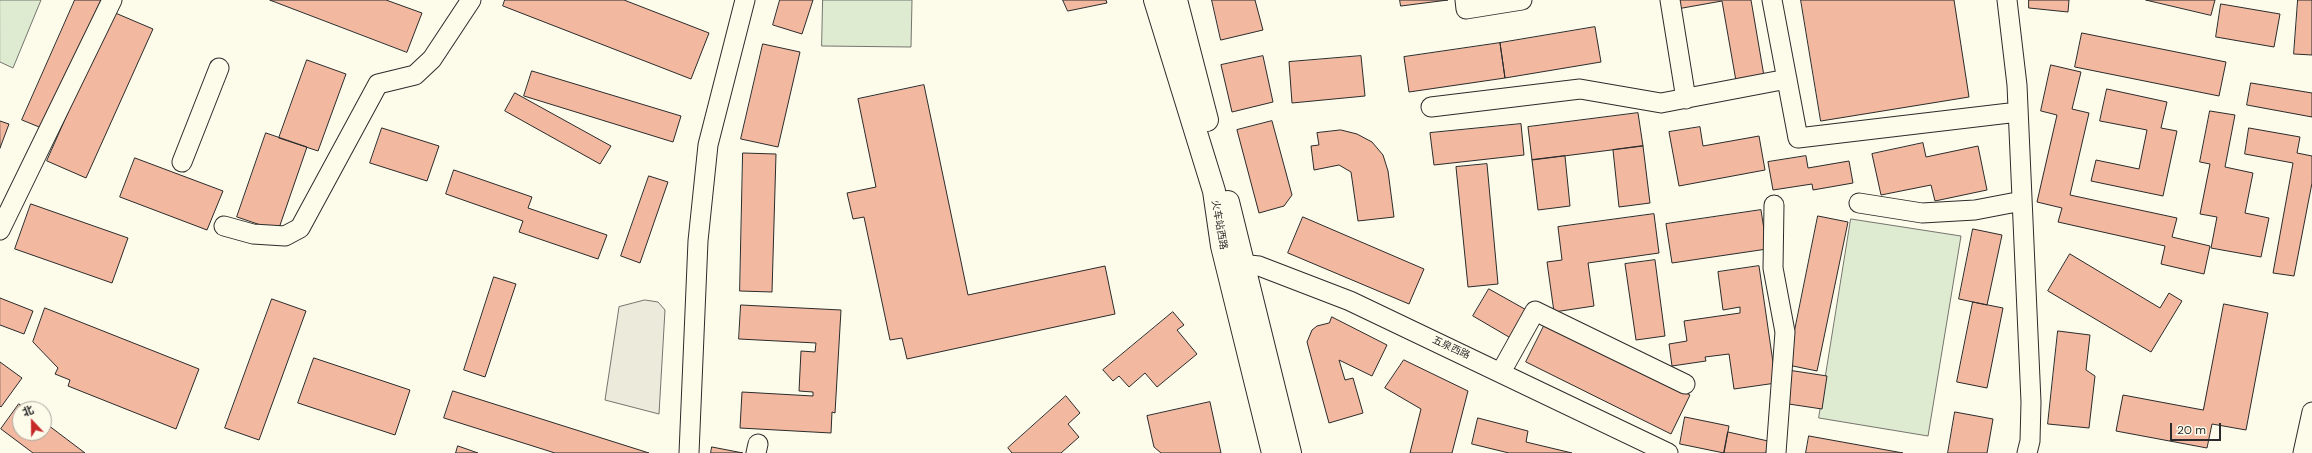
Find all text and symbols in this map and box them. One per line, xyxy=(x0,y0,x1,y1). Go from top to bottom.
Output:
street label: 火车站西路 xyxy=(1209,199,1229,251)
street label: 五泉西路 xyxy=(1430,334,1472,362)
north arrow xyxy=(12,401,52,441)
text: 北 xyxy=(20,402,36,419)
scale bar xyxy=(2172,415,2223,441)
text: 20 m xyxy=(2177,422,2206,438)

